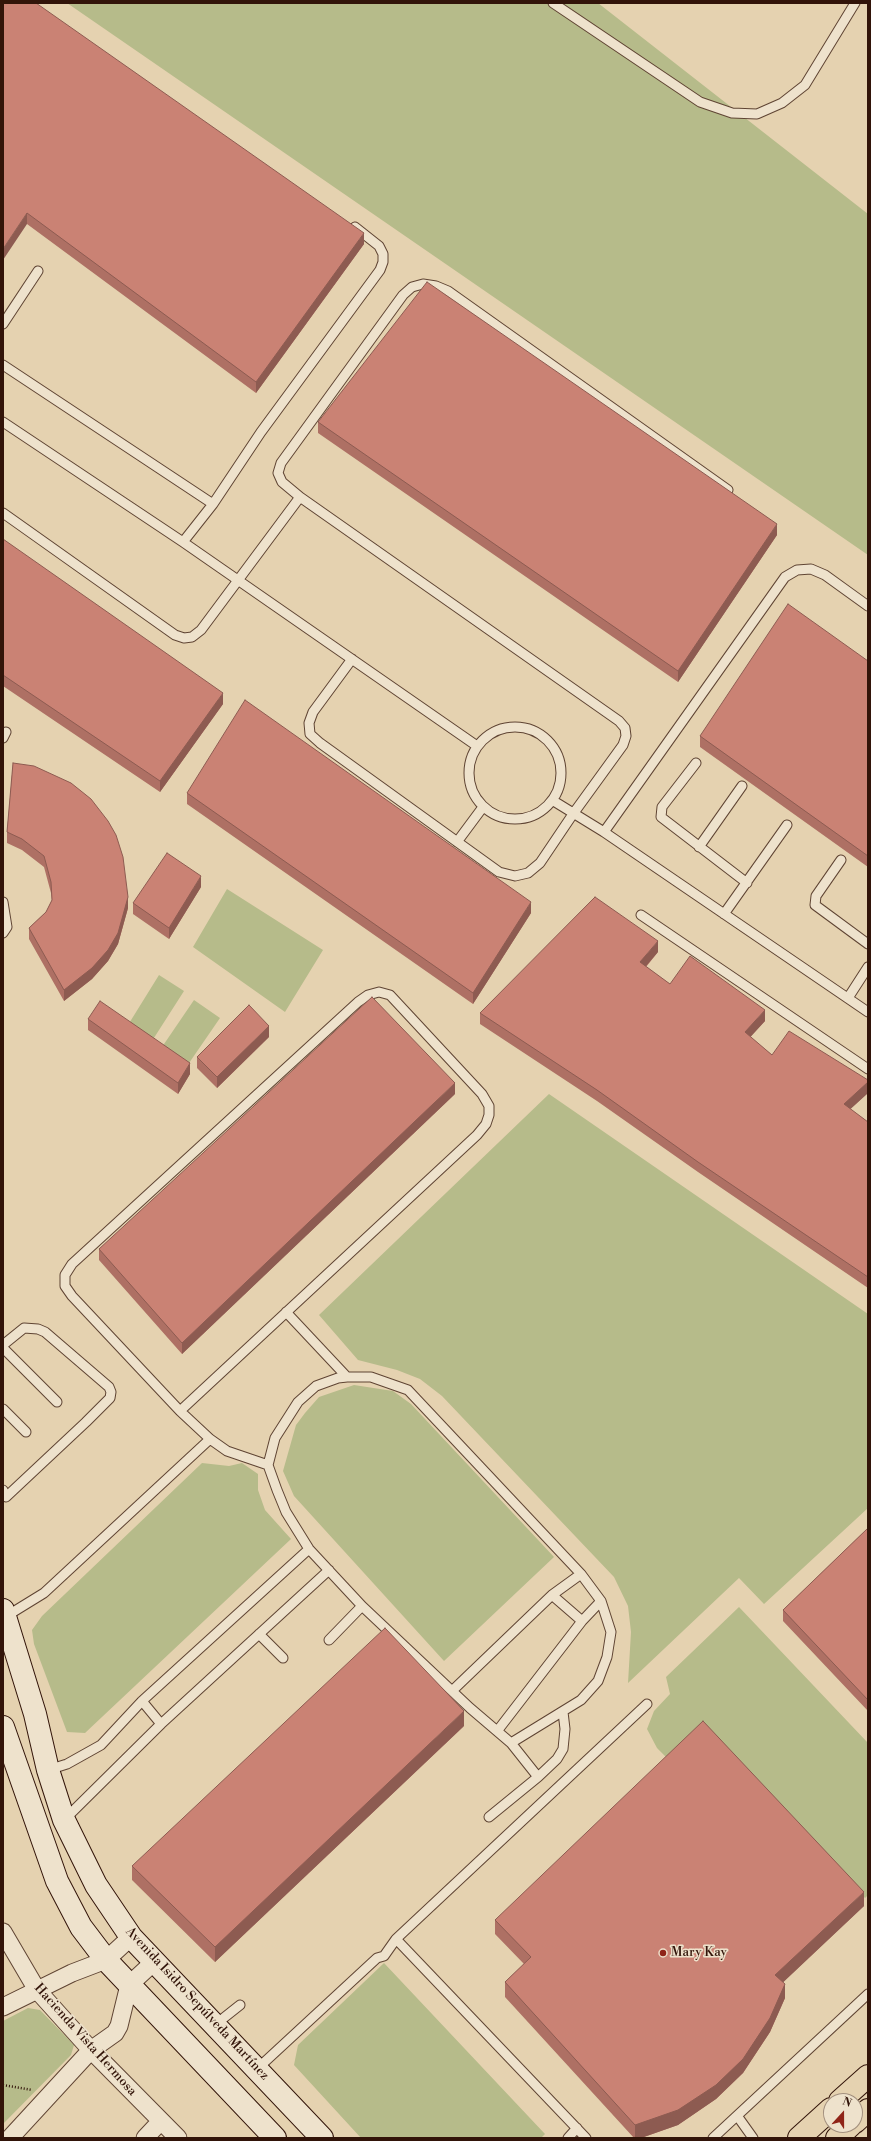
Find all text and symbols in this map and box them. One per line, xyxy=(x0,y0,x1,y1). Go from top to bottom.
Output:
street label: Avenida Isidro Sepúlveda Martínez xyxy=(122,1924,272,2084)
place label: Mary Kay xyxy=(671,1945,727,1961)
marker: Mary Kay xyxy=(658,1948,668,1958)
street label: Hacienda Vista Hermosa xyxy=(31,1981,139,2099)
north arrow xyxy=(823,2093,863,2133)
text: N xyxy=(840,2095,854,2111)

